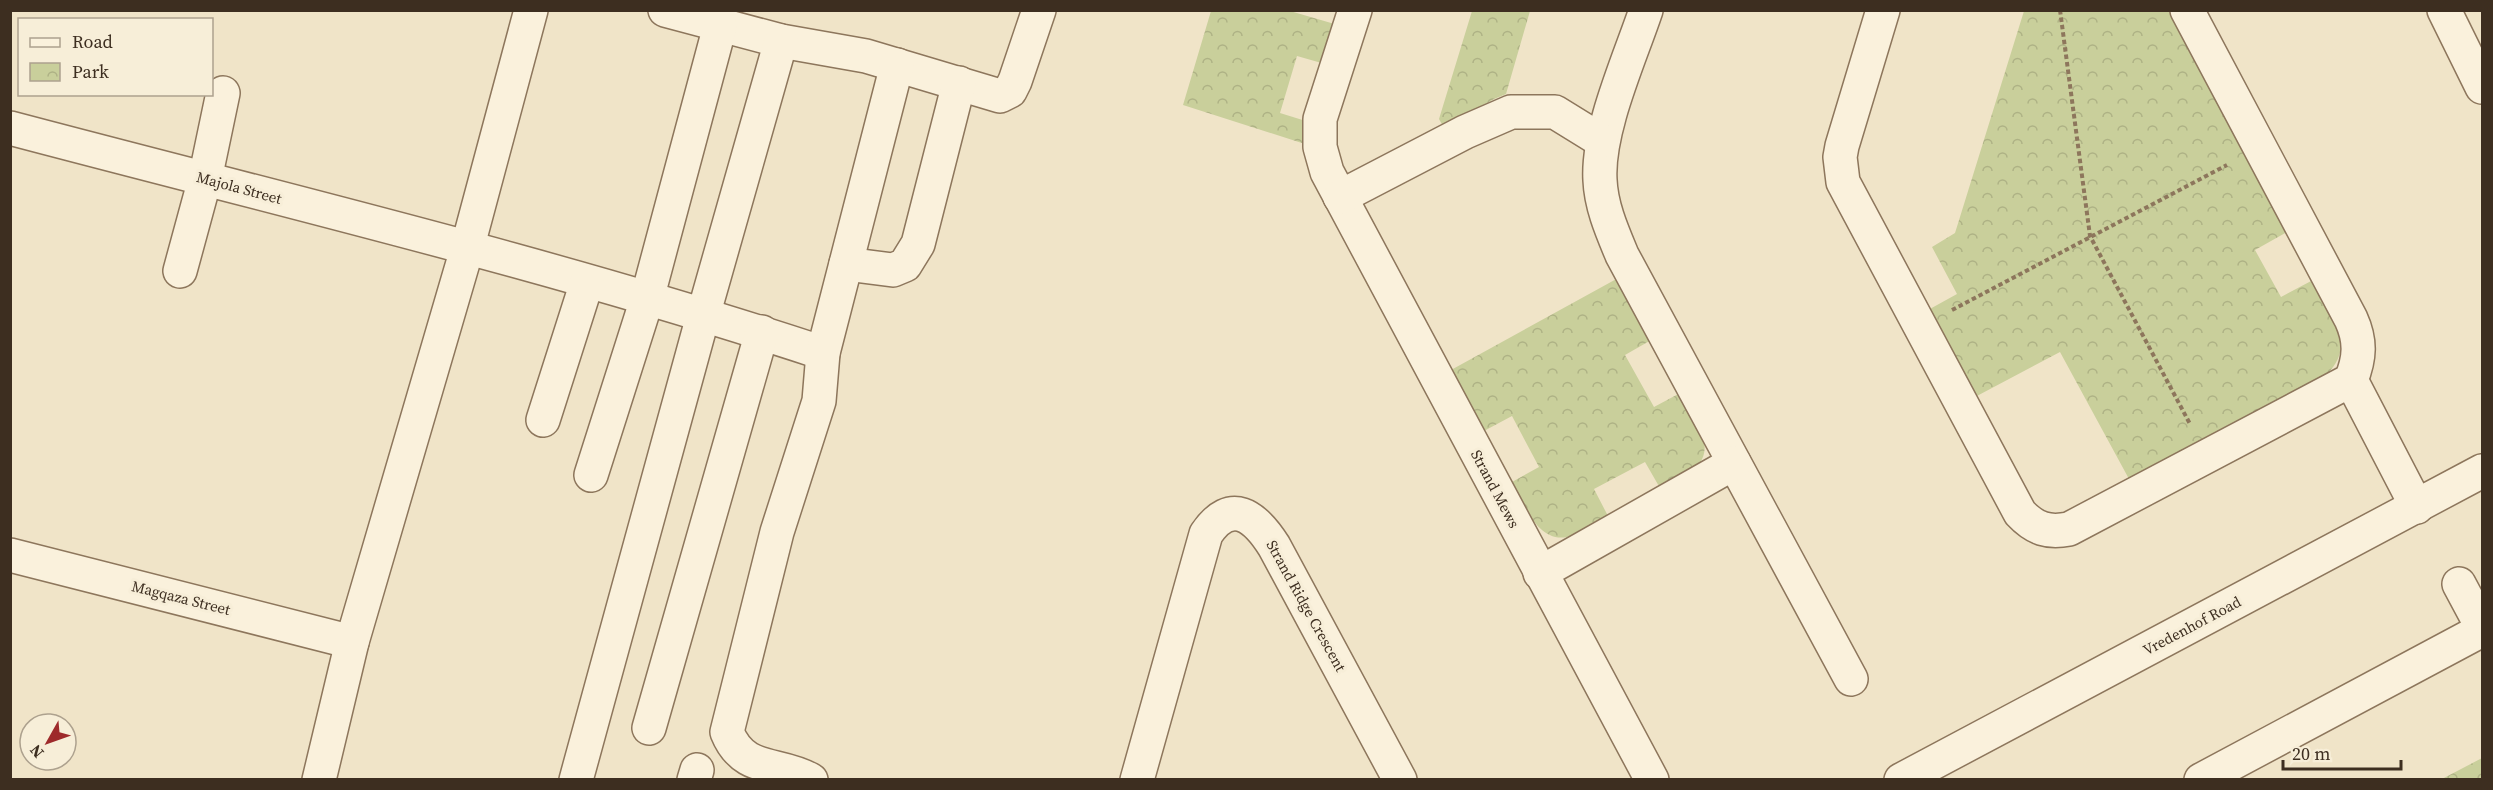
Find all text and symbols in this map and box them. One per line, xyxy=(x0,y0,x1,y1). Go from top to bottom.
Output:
legend xyxy=(18,18,213,96)
text: Road xyxy=(72,29,113,54)
text: Park xyxy=(72,59,109,84)
street label: Majola Street xyxy=(194,166,284,209)
street label: Strand Mews xyxy=(1466,446,1525,532)
street label: Strand Ridge Crescent xyxy=(1262,536,1351,675)
street label: Magqaza Street xyxy=(130,575,233,620)
street label: Vredenhof Road xyxy=(2139,591,2245,660)
north arrow xyxy=(18,712,78,772)
scale bar xyxy=(2283,733,2402,771)
text: N xyxy=(24,740,49,763)
text: 20 m xyxy=(2292,741,2330,766)

